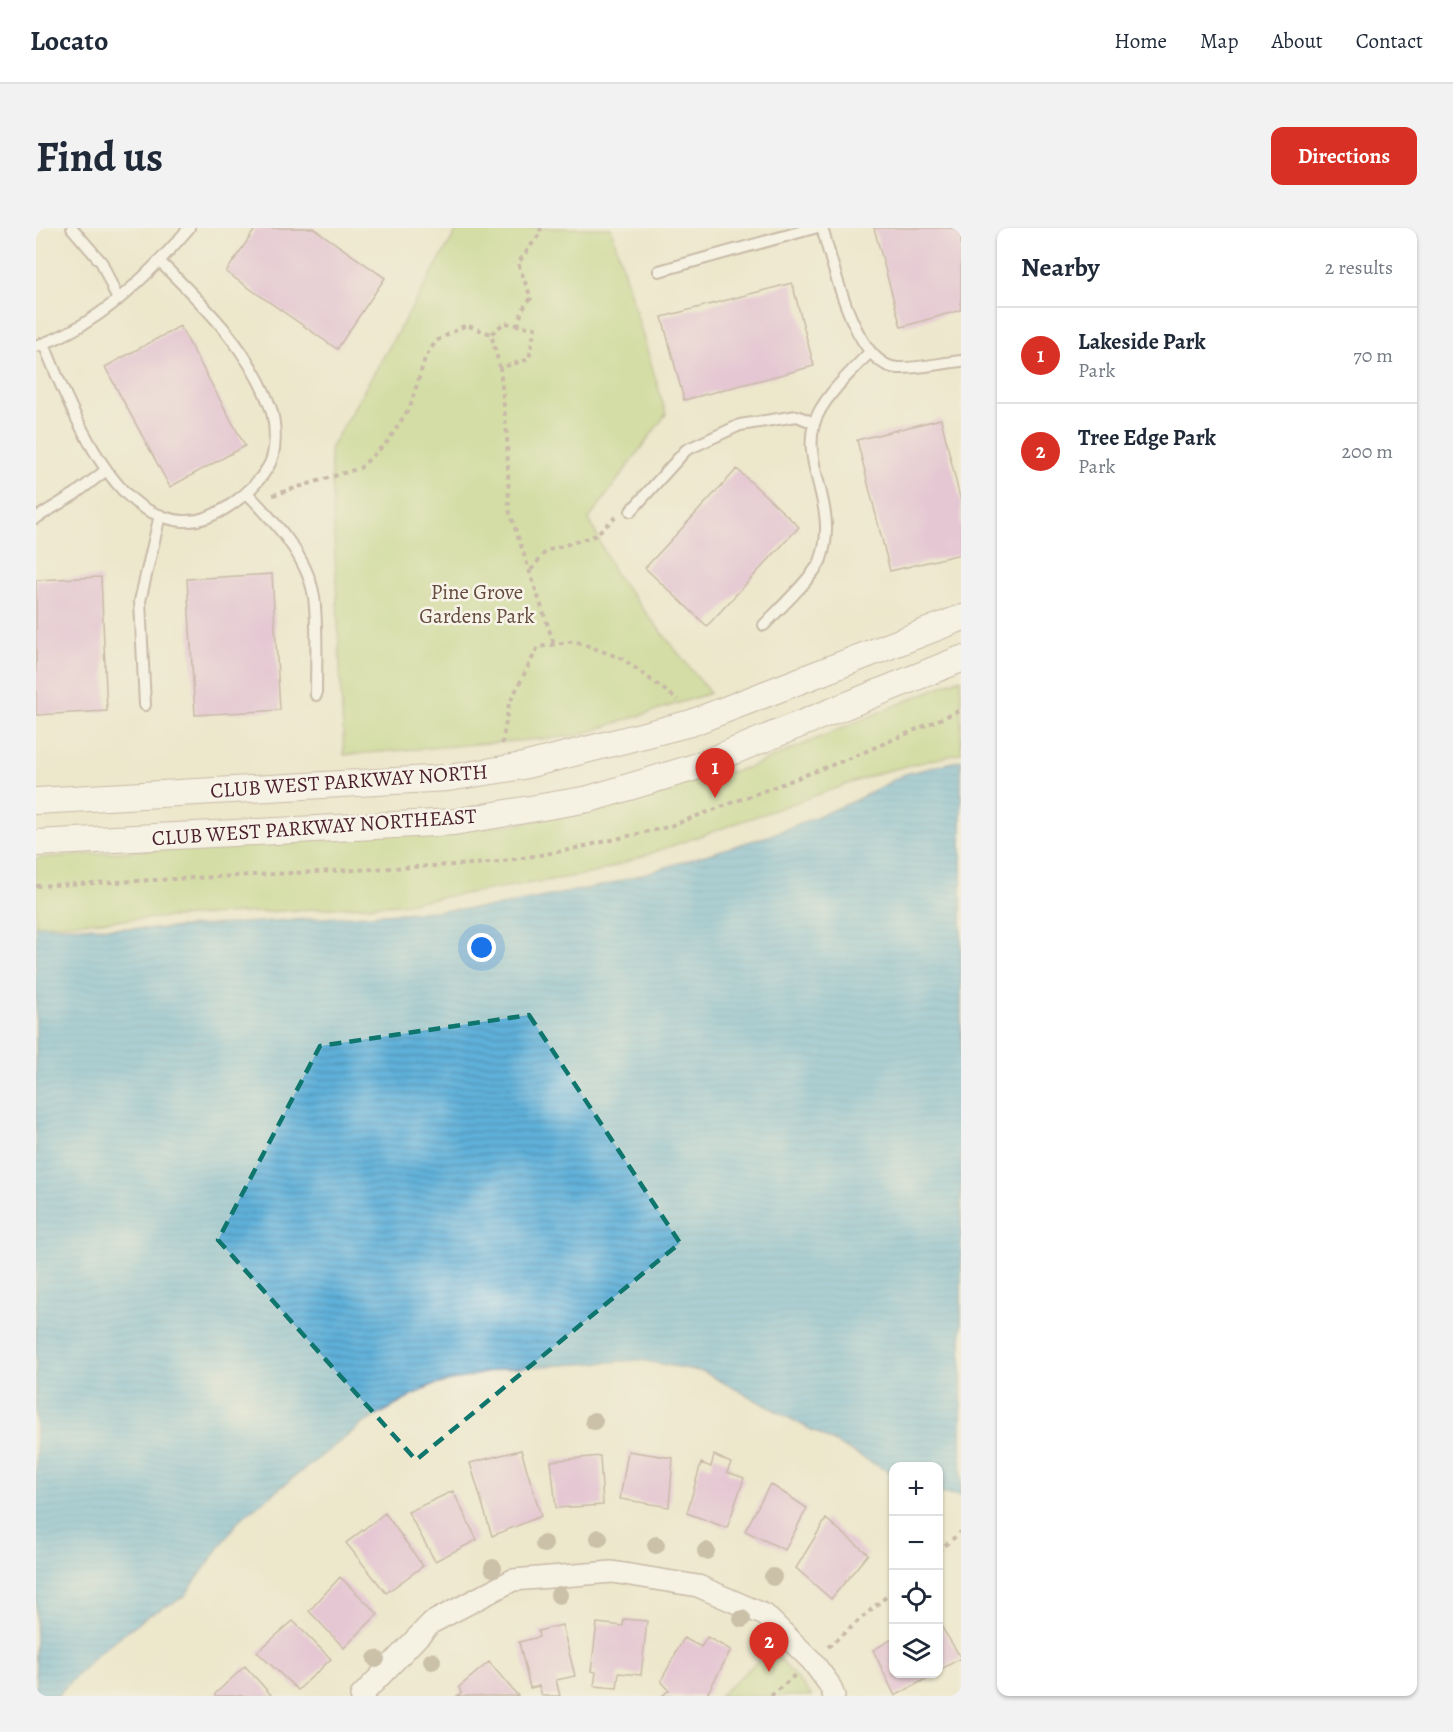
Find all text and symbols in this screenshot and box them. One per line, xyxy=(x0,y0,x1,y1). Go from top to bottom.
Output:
text: Locato xyxy=(30,22,108,60)
text: Home xyxy=(1114,27,1167,55)
text: Map xyxy=(1200,27,1238,55)
text: About xyxy=(1271,27,1323,55)
text: Contact xyxy=(1356,27,1423,55)
button: Directions xyxy=(1271,127,1417,185)
text: Find us xyxy=(36,128,163,185)
text: Nearby xyxy=(1021,250,1100,285)
text: 2 results xyxy=(1325,254,1393,281)
text: Lakeside Park xyxy=(1078,327,1206,357)
text: 1 xyxy=(1037,342,1044,369)
text: 70 m xyxy=(1353,342,1393,369)
text: Park xyxy=(1078,357,1116,384)
text: Tree Edge Park xyxy=(1078,423,1216,453)
text: 2 xyxy=(1036,438,1045,465)
text: 200 m xyxy=(1342,438,1393,465)
text: Park xyxy=(1078,453,1116,480)
park label: Pine Grove Gardens Park xyxy=(419,578,535,630)
pin: 1 xyxy=(696,748,734,798)
street label: CLUB WEST PARKWAY NORTH xyxy=(209,757,489,805)
street label: CLUB WEST PARKWAY NORTHEAST xyxy=(151,802,478,852)
your location xyxy=(467,933,496,962)
map controls xyxy=(889,1462,943,1678)
button: + xyxy=(889,1462,943,1516)
button: − xyxy=(889,1516,943,1570)
button: locate xyxy=(889,1570,943,1624)
pin: 2 xyxy=(750,1622,788,1672)
button: layers xyxy=(889,1624,943,1678)

